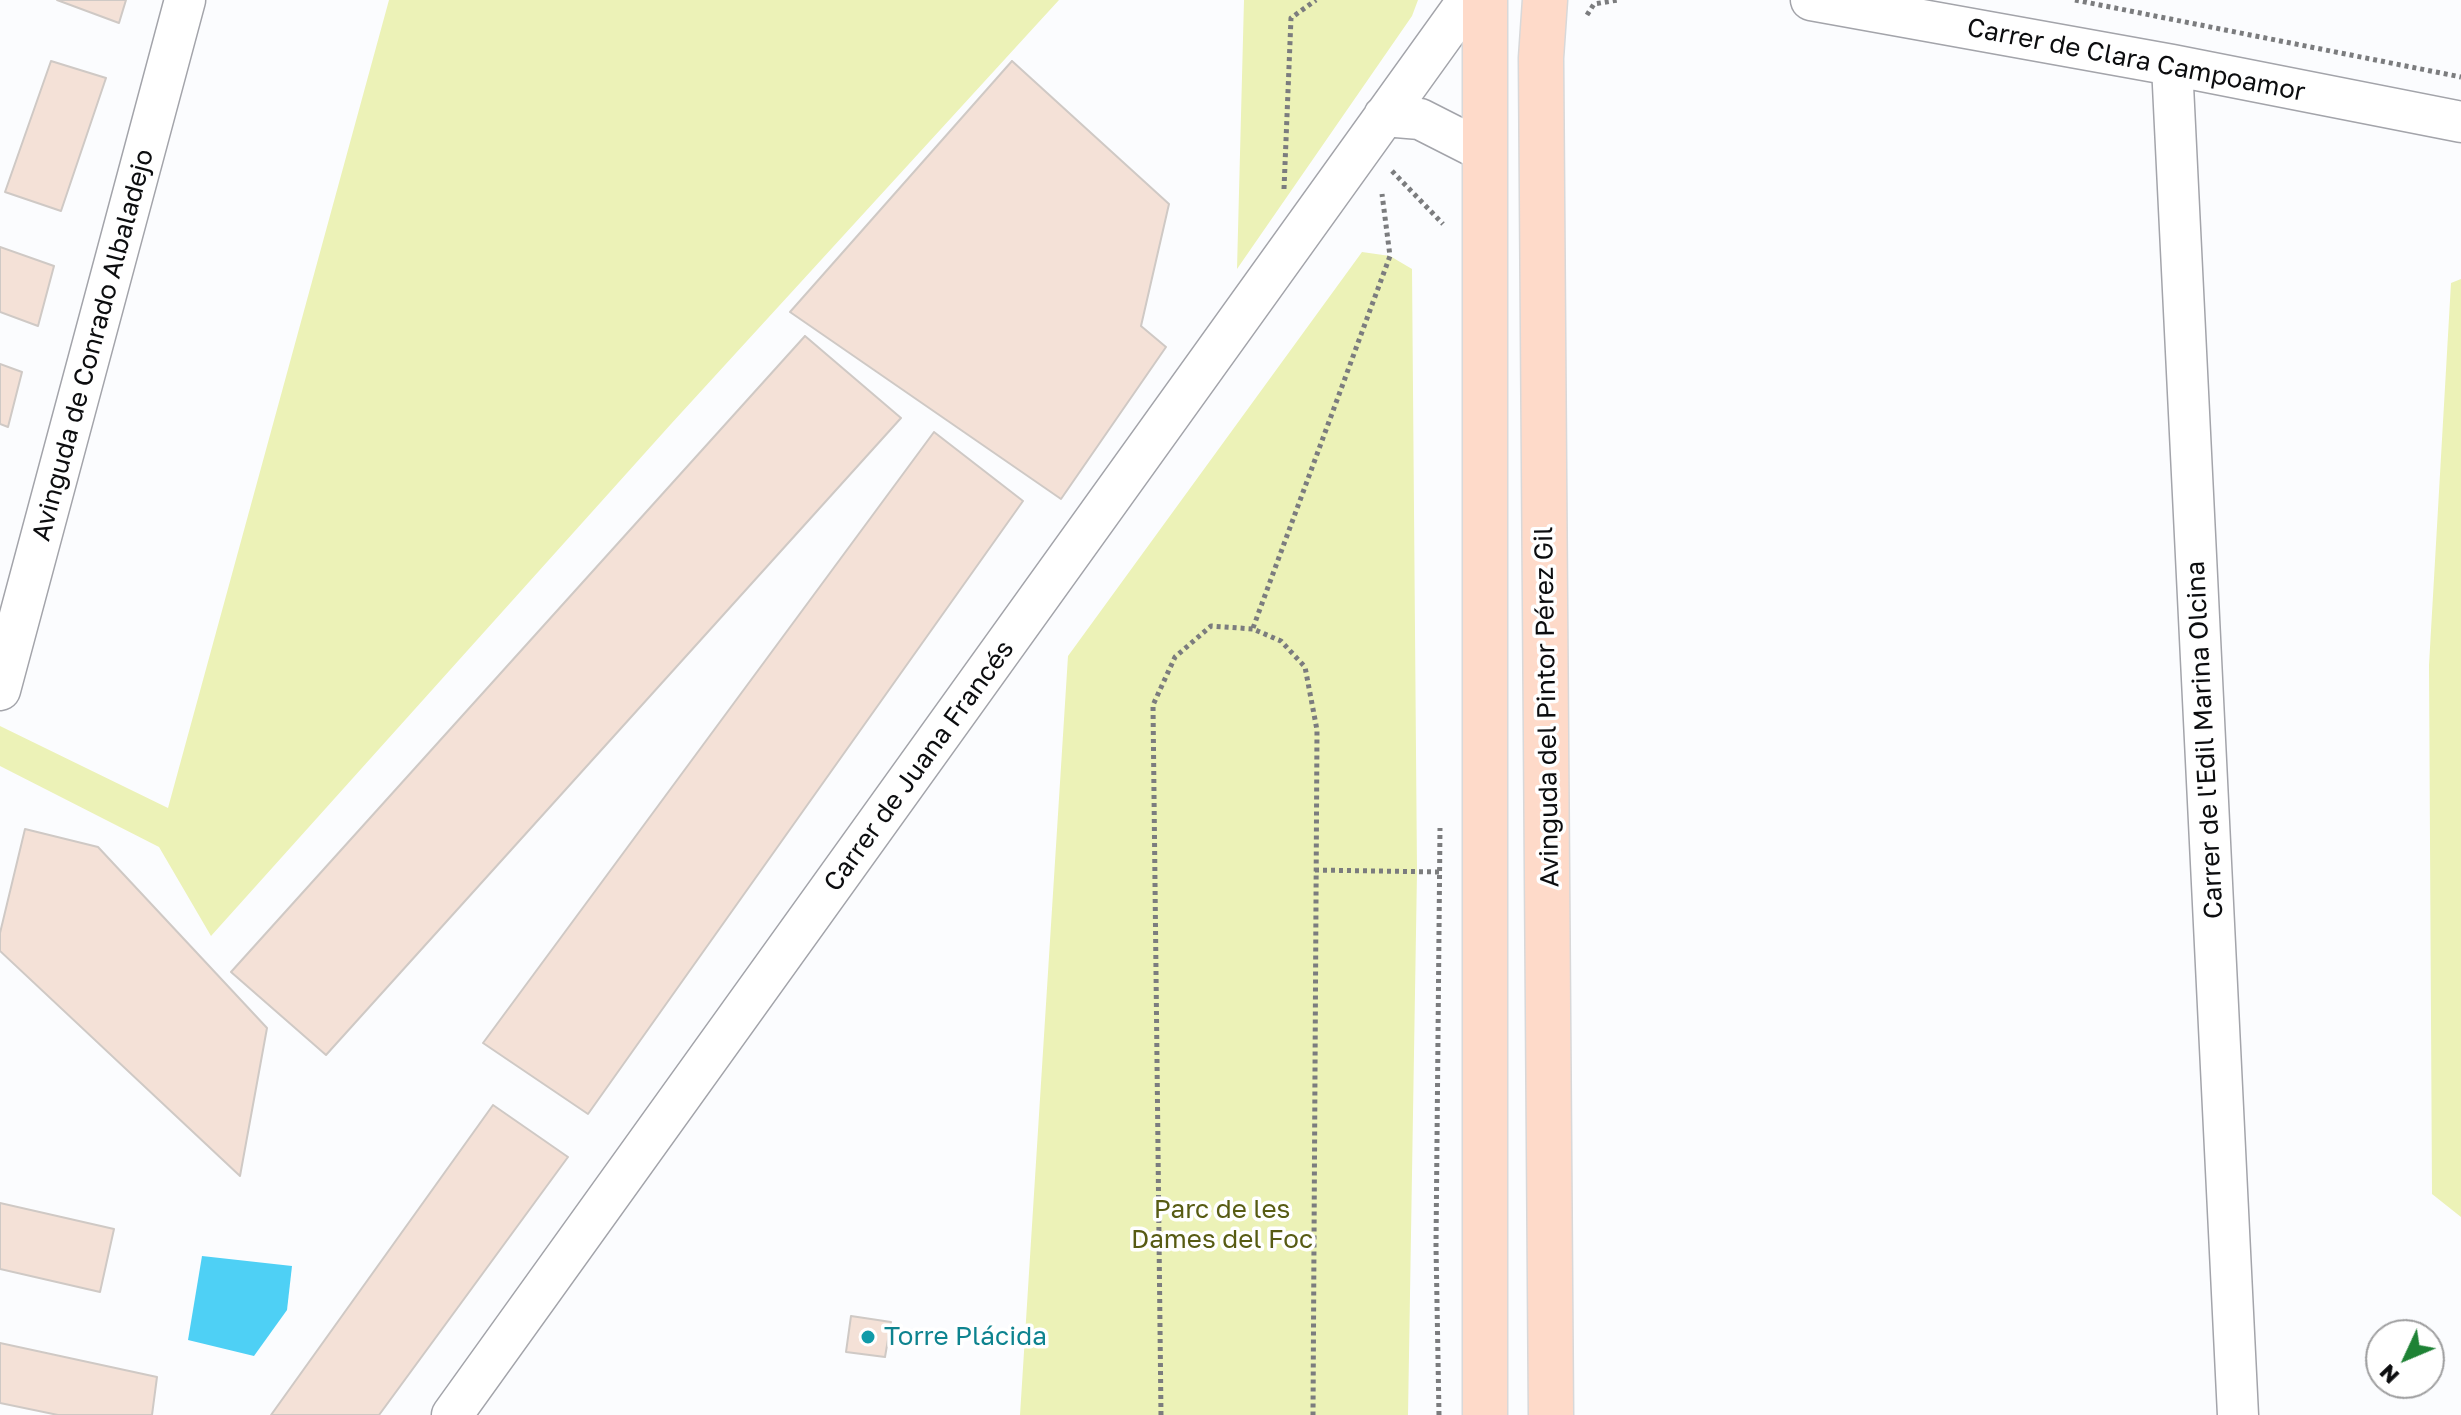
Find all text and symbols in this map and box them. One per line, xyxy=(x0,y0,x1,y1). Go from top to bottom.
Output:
street label: Carrer de Clara Campoamor xyxy=(1964,12,2308,108)
street label: Avinguda de Conrado Albaladejo xyxy=(26,146,160,544)
street label: Avinguda del Pintor Pérez Gil xyxy=(1528,526,1566,888)
street label: Carrer de l'Edil Marina Olcina xyxy=(2180,560,2230,920)
street label: Carrer de Juana Francés xyxy=(817,634,1021,898)
park label: Parc de les Dames del Foc xyxy=(1131,1194,1313,1256)
north arrow xyxy=(2365,1319,2445,1399)
place label: Torre Plácida xyxy=(884,1321,1047,1353)
marker: Torre Plácida xyxy=(859,1328,877,1346)
text: N xyxy=(2373,1359,2404,1390)

